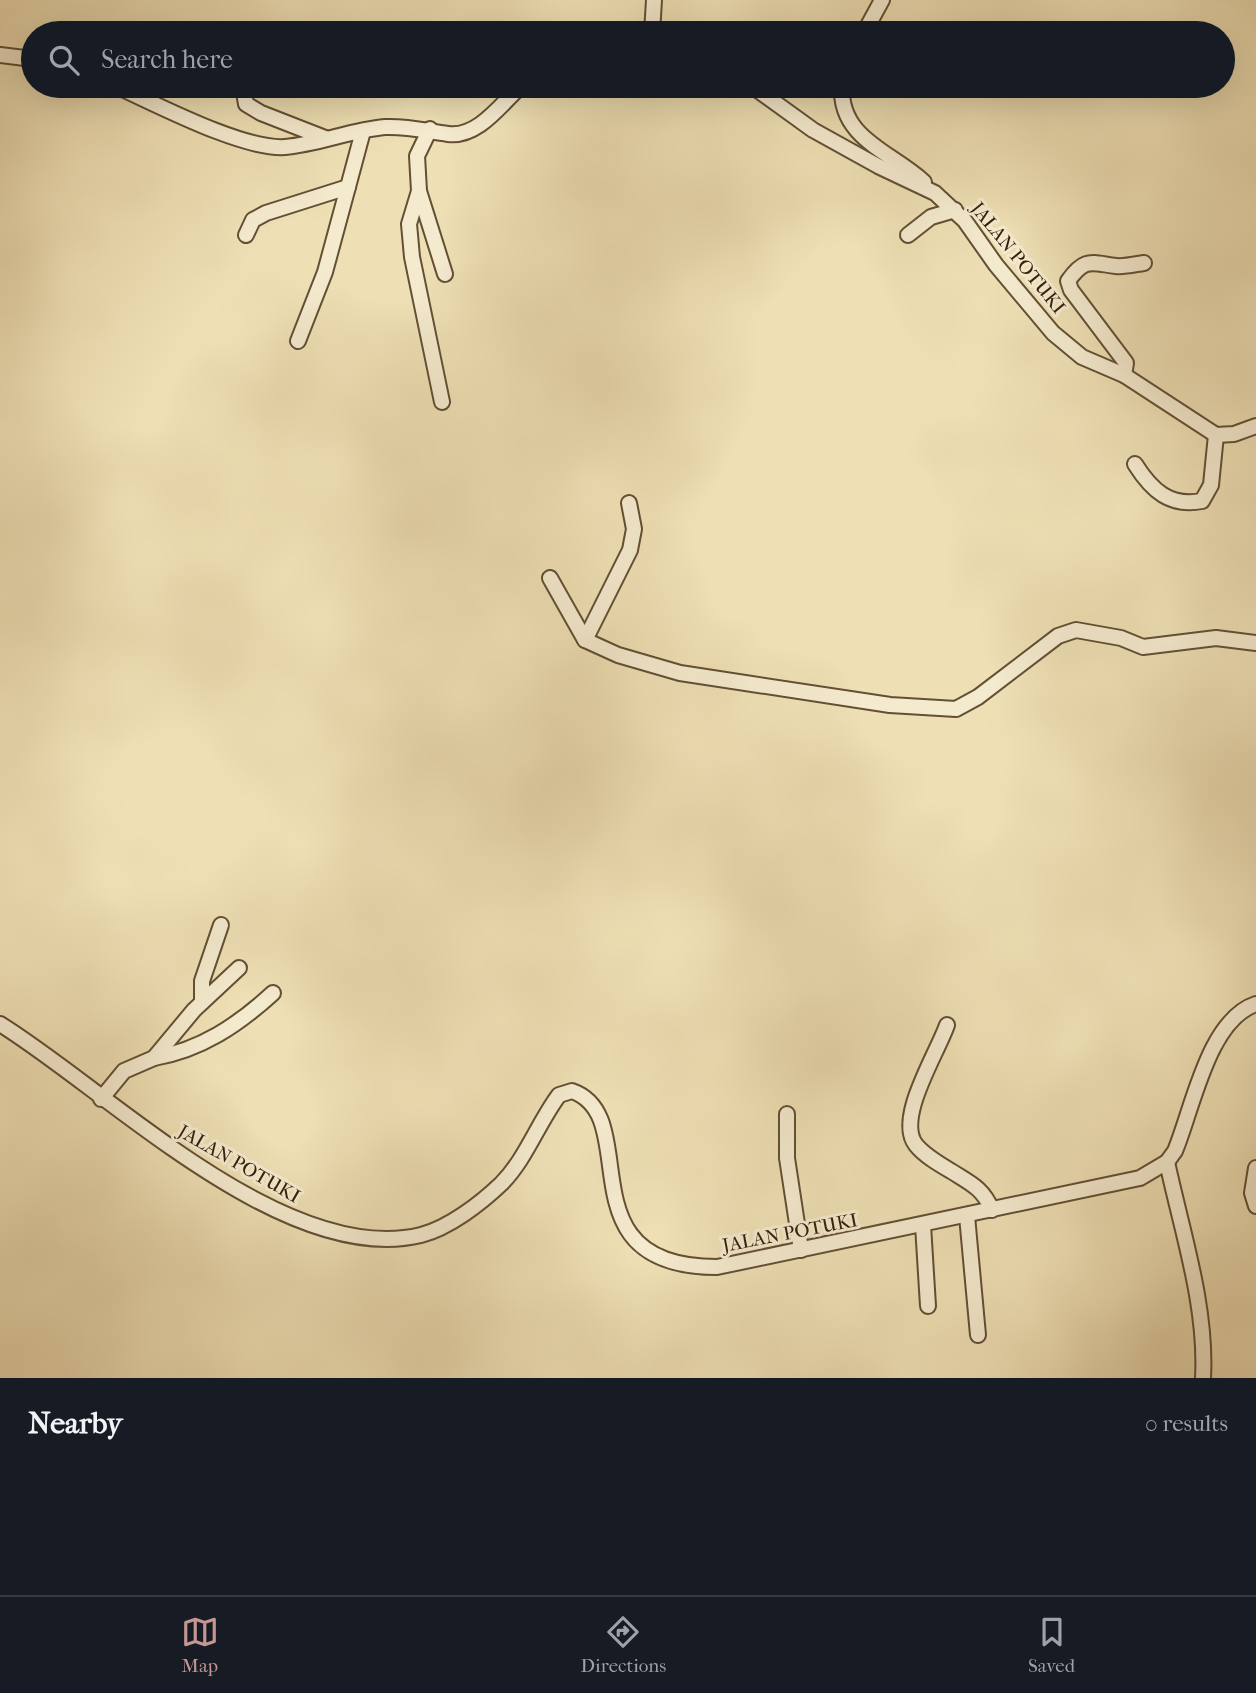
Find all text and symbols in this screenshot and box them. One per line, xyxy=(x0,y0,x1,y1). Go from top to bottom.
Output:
search box xyxy=(21,21,1235,98)
icon: search xyxy=(45,41,83,79)
text: Search here xyxy=(101,44,233,75)
street label: JALAN POTUKI xyxy=(965,196,1070,318)
street label: JALAN POTUKI xyxy=(172,1119,304,1208)
street label: JALAN POTUKI xyxy=(719,1209,859,1257)
text: Nearby xyxy=(28,1406,123,1441)
text: 0 results xyxy=(1145,1410,1228,1437)
tab: Map xyxy=(181,1613,219,1677)
tab: Directions xyxy=(581,1613,666,1677)
tab: Saved xyxy=(1028,1613,1075,1677)

